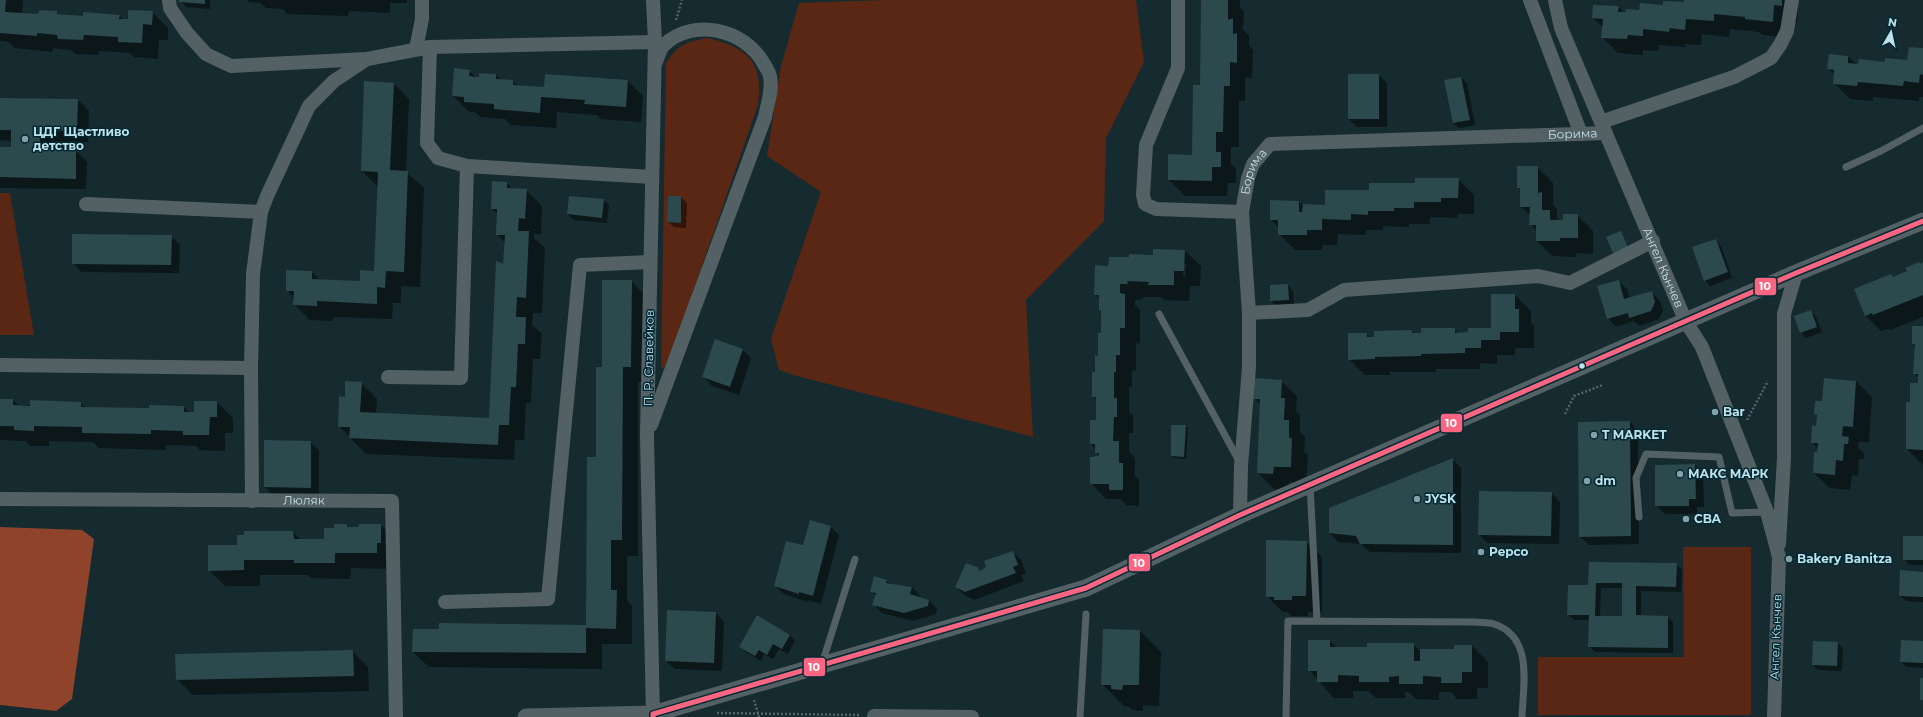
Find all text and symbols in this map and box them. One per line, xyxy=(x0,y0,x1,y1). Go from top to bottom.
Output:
north arrow xyxy=(1871,12,1911,52)
text: N xyxy=(1887,15,1898,30)
place label: ЦДГ Щастливо детство xyxy=(33,124,129,153)
street label: Борима xyxy=(1548,125,1598,142)
marker: ЦДГ Щастливо детство xyxy=(20,134,30,144)
street label: Борима xyxy=(1237,145,1270,196)
street label: Ангел Кънчев xyxy=(1640,225,1687,310)
line badge: 10 xyxy=(1754,277,1777,296)
text: 10 xyxy=(1759,279,1771,293)
street label: П. Р. Славейков xyxy=(640,309,657,407)
unlabelled marker xyxy=(1577,361,1587,371)
place label: Bar xyxy=(1723,404,1745,419)
marker: Bar xyxy=(1710,407,1720,417)
line badge: 10 xyxy=(1440,413,1463,433)
text: 10 xyxy=(1445,416,1457,430)
place label: T MARKET xyxy=(1602,427,1667,442)
marker: T MARKET xyxy=(1589,430,1599,440)
place label: МАКС МАРК xyxy=(1688,466,1768,481)
marker: МАКС МАРК xyxy=(1675,469,1685,479)
place label: dm xyxy=(1595,473,1616,488)
marker: dm xyxy=(1582,476,1592,486)
place label: JYSK xyxy=(1424,491,1457,506)
street label: Люляк xyxy=(283,492,325,508)
marker: JYSK xyxy=(1412,494,1422,504)
place label: CBA xyxy=(1694,511,1722,526)
marker: CBA xyxy=(1681,514,1691,524)
place label: Pepco xyxy=(1489,544,1529,559)
marker: Pepco xyxy=(1476,547,1486,557)
place label: Bakery Banitza xyxy=(1797,551,1892,566)
line badge: 10 xyxy=(1128,553,1151,572)
marker: Bakery Banitza xyxy=(1784,554,1794,564)
text: 10 xyxy=(1133,556,1145,570)
street label: Ангел Кънчев xyxy=(1767,594,1784,680)
line badge: 10 xyxy=(803,657,826,677)
text: 10 xyxy=(808,660,820,674)

